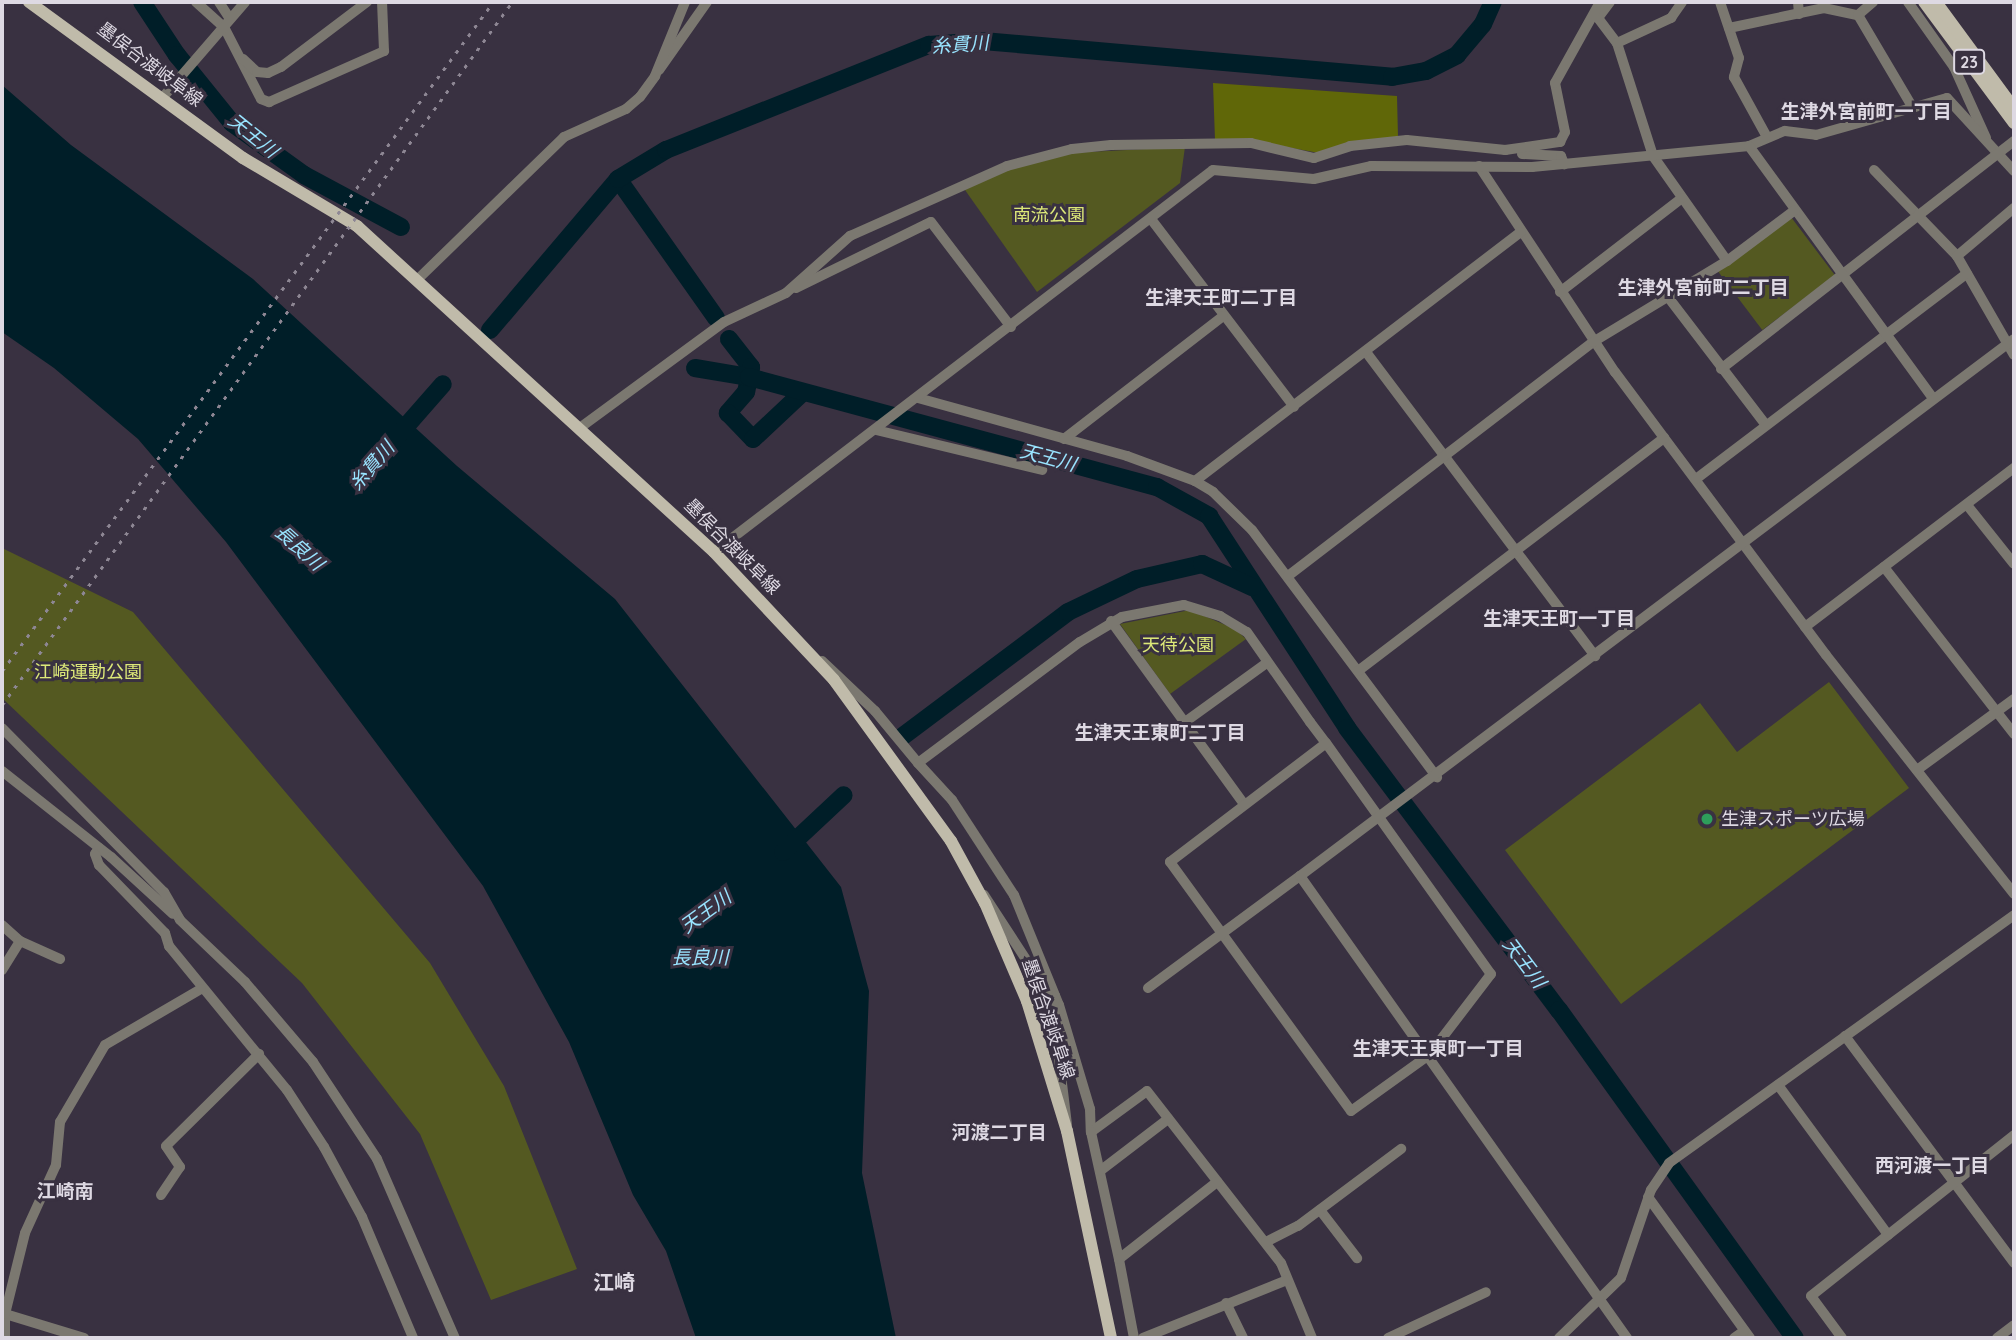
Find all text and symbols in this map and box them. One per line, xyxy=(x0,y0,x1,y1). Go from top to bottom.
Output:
street label: 墨俣合渡岐阜線 xyxy=(93,18,207,112)
water label: 糸貫川 xyxy=(931,32,989,58)
road number: 23 xyxy=(1952,50,1986,74)
district label: 生津外宮前町一丁目 xyxy=(1781,101,1951,123)
water label: 天王川 xyxy=(224,109,282,163)
park label: 南流公園 xyxy=(1013,204,1085,226)
district label: 生津外宮前町二丁目 xyxy=(1618,277,1788,299)
district label: 生津天王町二丁目 xyxy=(1145,287,1297,309)
water label: 糸貫川 xyxy=(345,437,399,495)
water label: 天王川 xyxy=(1018,440,1078,476)
street label: 墨俣合渡岐阜線 xyxy=(680,495,784,599)
water label: 長良川 xyxy=(270,520,328,576)
district label: 生津天王町一丁目 xyxy=(1483,608,1635,630)
park label: 天待公園 xyxy=(1142,634,1214,656)
park label: 江崎運動公園 xyxy=(34,661,142,683)
district label: 生津天王東町二丁目 xyxy=(1075,722,1245,744)
place label: 生津スポーツ広場 xyxy=(1721,808,1865,830)
marker: 生津スポーツ広場 xyxy=(1699,811,1715,827)
water label: 天王川 xyxy=(676,886,736,938)
water label: 天王川 xyxy=(1498,933,1550,993)
water label: 長良川 xyxy=(672,947,728,969)
street label: 墨俣合渡岐阜線 xyxy=(1017,956,1079,1082)
district label: 生津天王東町一丁目 xyxy=(1353,1038,1523,1060)
district label: 河渡二丁目 xyxy=(952,1122,1046,1144)
district label: 西河渡一丁目 xyxy=(1875,1155,1989,1177)
district label: 江崎南 xyxy=(37,1181,93,1203)
district label: 江崎 xyxy=(593,1269,635,1295)

